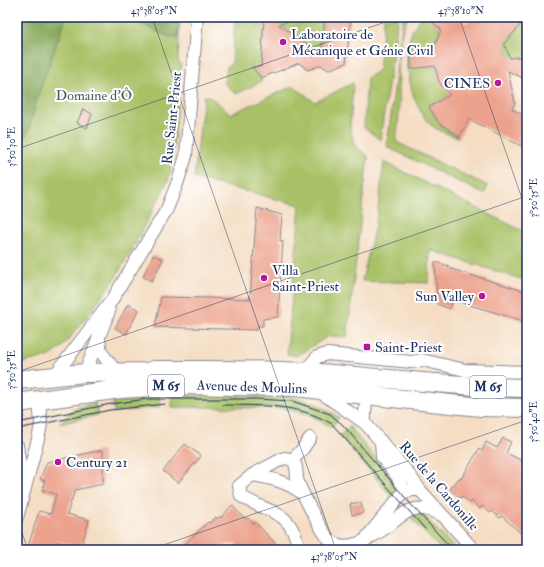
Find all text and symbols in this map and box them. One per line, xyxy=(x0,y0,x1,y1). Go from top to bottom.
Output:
text: 43°38'05"N xyxy=(131,5,177,17)
text: 43°38'10"N xyxy=(438,5,484,17)
place label: Laboratoire de Mécanique et Génie Civil xyxy=(291,26,434,59)
marker: Laboratoire de Mécanique et Génie Civil xyxy=(278,37,288,47)
street label: Rue Saint-Priest xyxy=(159,70,185,165)
place label: CINES xyxy=(444,75,490,92)
marker: CINES xyxy=(493,78,503,88)
park label: Domaine d'Ô xyxy=(56,87,132,104)
text: 3°50'30"E xyxy=(6,127,18,167)
text: 3°50'35"E xyxy=(528,178,540,218)
place label: Villa Saint-Priest xyxy=(272,262,339,295)
marker: Villa Saint-Priest xyxy=(259,273,269,283)
place label: Sun Valley xyxy=(415,288,475,306)
marker: Sun Valley xyxy=(477,291,487,301)
place label: Saint-Priest xyxy=(375,339,442,356)
marker: Saint-Priest xyxy=(362,342,372,352)
text: 3°50'35"E xyxy=(6,350,18,390)
road number: M 65 xyxy=(148,375,184,397)
road number: M 65 xyxy=(470,376,506,398)
street label: Avenue des Moulins xyxy=(195,377,308,397)
text: 3°50'40"E xyxy=(528,401,540,443)
street label: Rue de la Cardonille xyxy=(396,438,482,534)
place label: Century 21 xyxy=(66,454,127,472)
marker: Century 21 xyxy=(53,457,63,467)
text: 43°38'05"N xyxy=(311,551,357,563)

